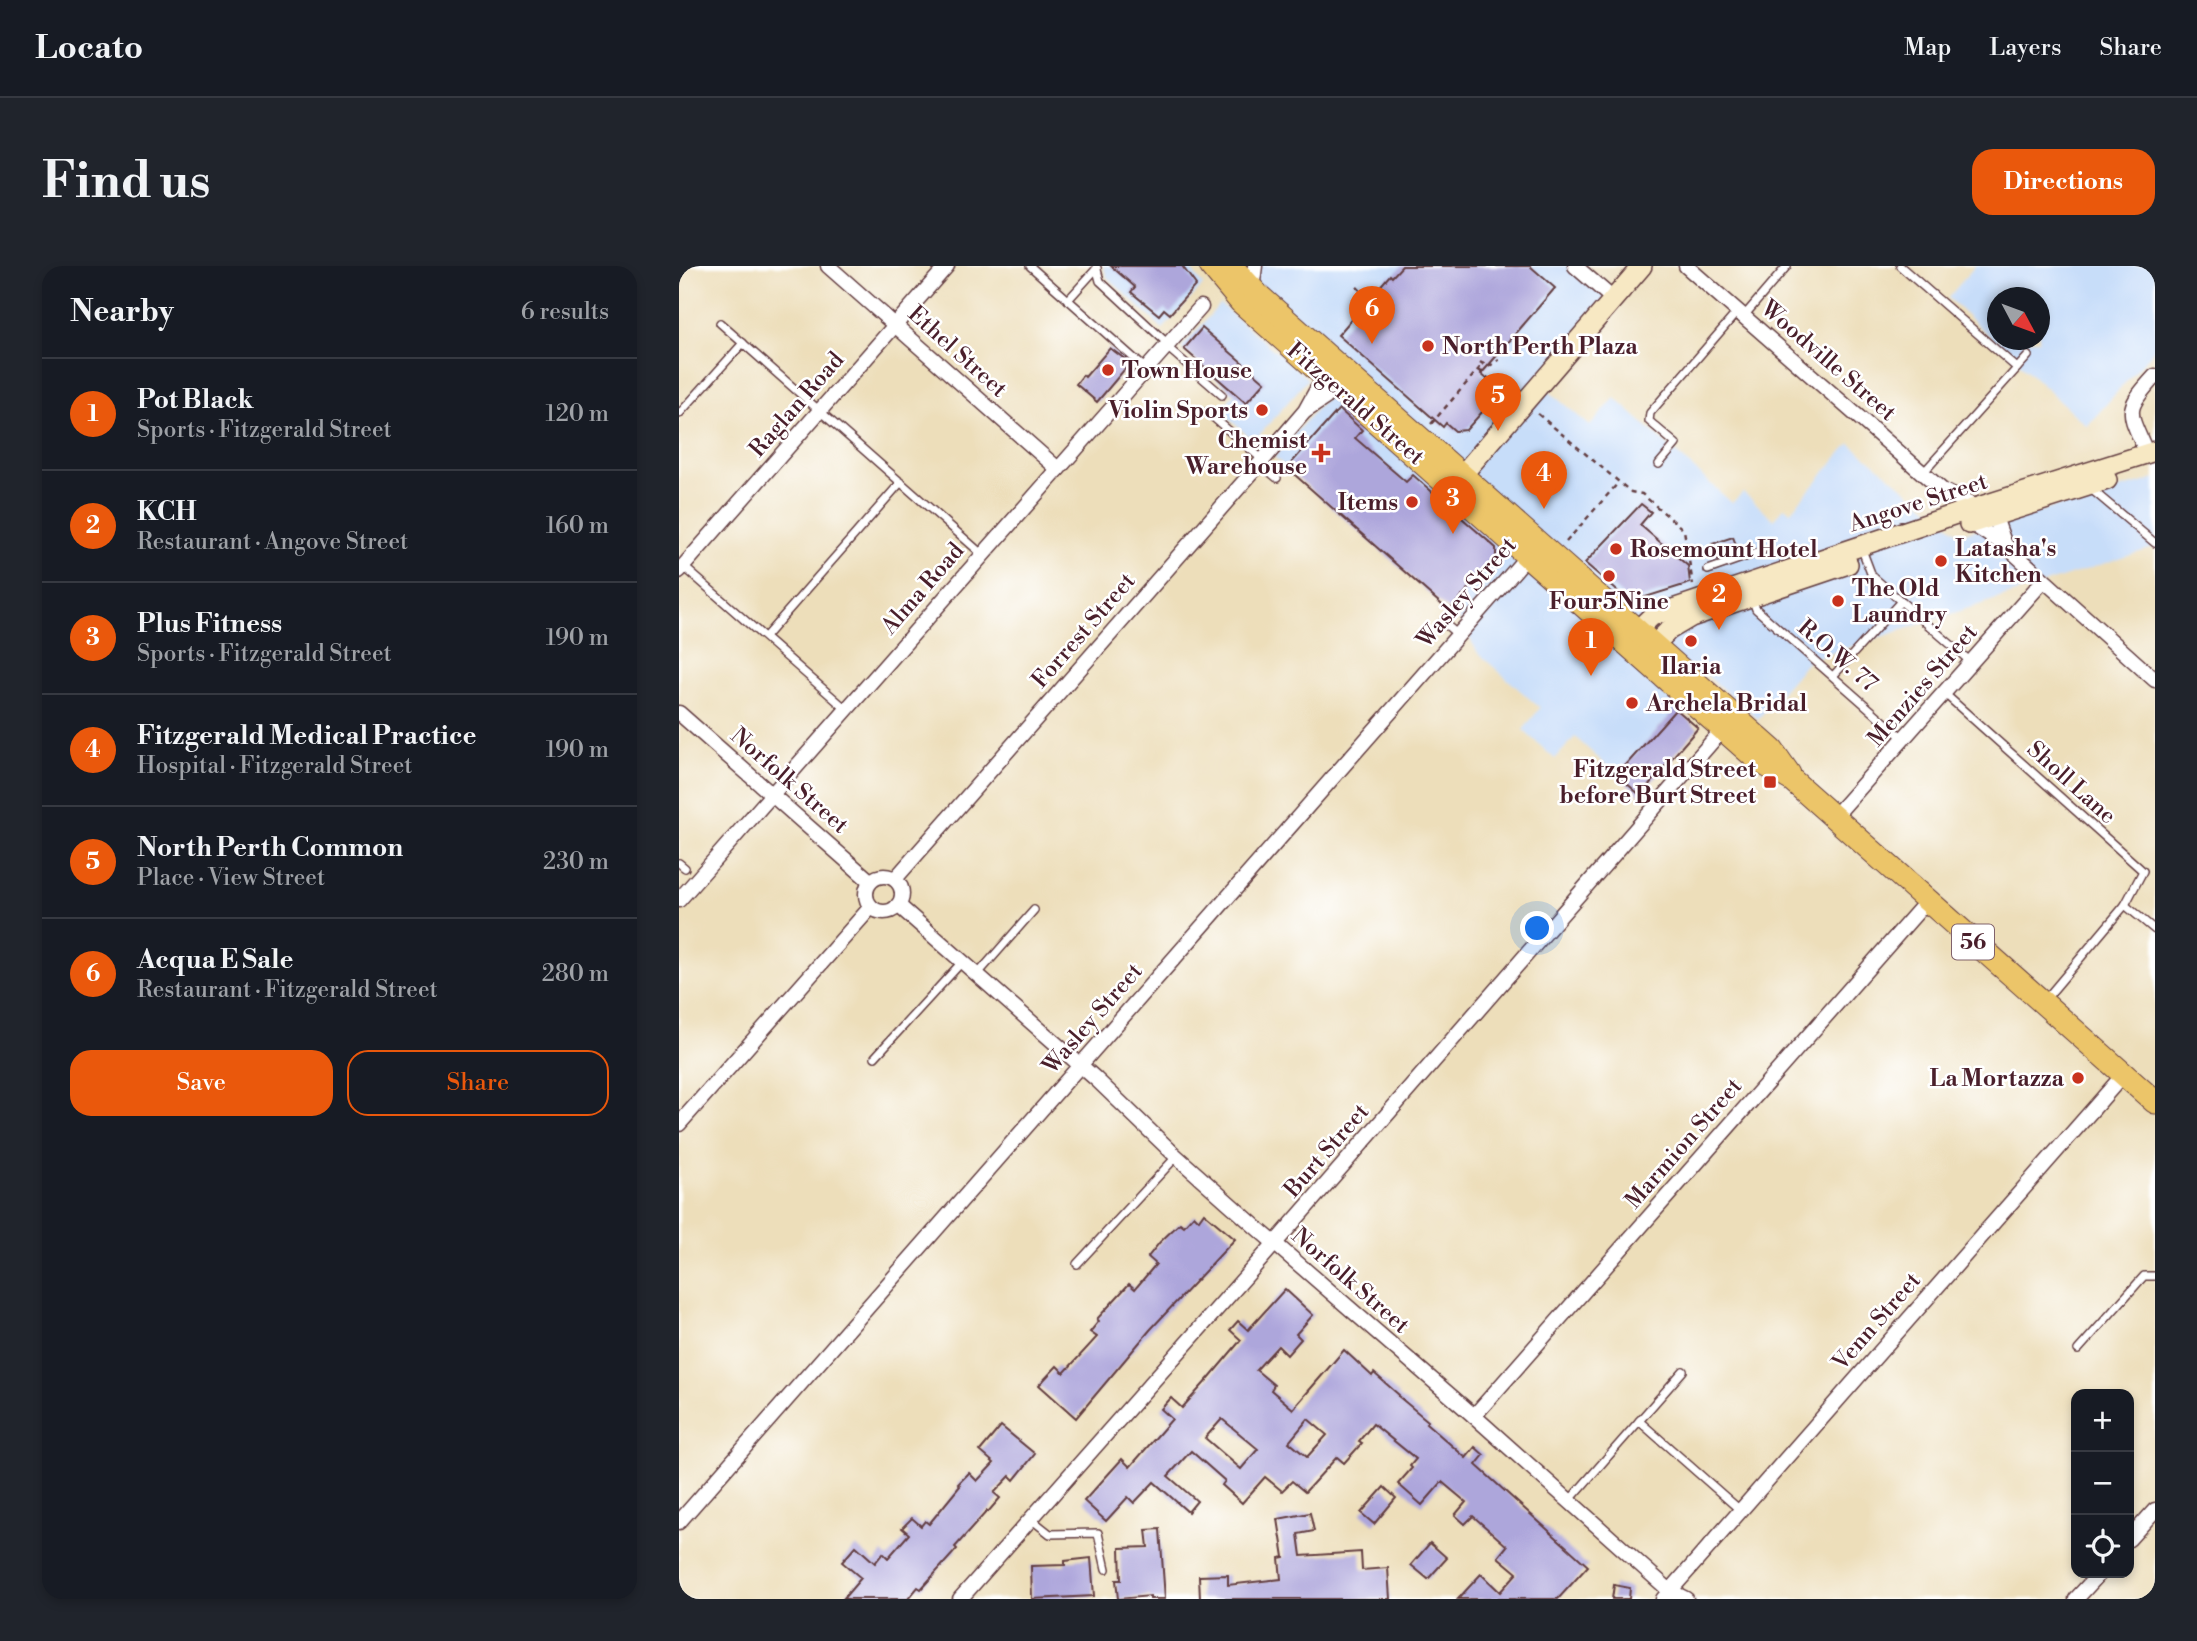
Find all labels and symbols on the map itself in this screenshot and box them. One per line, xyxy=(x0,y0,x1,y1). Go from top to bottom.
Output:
pin: 6 xyxy=(1349,286,1395,344)
north arrow xyxy=(1987,287,2050,350)
street label: Woodville Street xyxy=(1754,294,1902,427)
street label: Ethel Street xyxy=(902,300,1013,404)
place label: North Perth Plaza xyxy=(1442,333,1638,361)
street label: Fitzgerald Street xyxy=(1281,336,1430,471)
marker: North Perth Plaza xyxy=(1420,338,1436,354)
street label: Raglan Road xyxy=(743,346,850,463)
place label: Town House xyxy=(1122,357,1252,385)
marker: Town House xyxy=(1100,362,1116,378)
pin: 5 xyxy=(1475,373,1521,431)
place label: Violin Sports xyxy=(1107,397,1248,425)
marker: Violin Sports xyxy=(1254,402,1270,418)
place label: Chemist Warehouse xyxy=(1184,427,1308,481)
marker: Chemist Warehouse xyxy=(1313,445,1329,461)
pin: 4 xyxy=(1521,451,1567,509)
street label: Angove Street xyxy=(1845,467,1991,539)
pin: 3 xyxy=(1430,476,1476,534)
place label: Items xyxy=(1338,489,1398,517)
marker: Items xyxy=(1404,494,1420,510)
street label: Wasley Street xyxy=(1410,531,1523,655)
place label: Latasha's Kitchen xyxy=(1955,535,2056,589)
place label: Rosemount Hotel xyxy=(1630,536,1818,564)
street label: Alma Road xyxy=(875,537,970,641)
marker: Rosemount Hotel xyxy=(1608,541,1624,557)
marker: Latasha's Kitchen xyxy=(1933,553,1949,569)
street label: Forrest Street xyxy=(1026,567,1141,694)
marker: Four5Nine xyxy=(1601,568,1617,584)
pin: 2 xyxy=(1696,572,1742,630)
place label: The Old Laundry xyxy=(1852,575,1947,629)
place label: Four5Nine xyxy=(1549,588,1669,616)
marker: The Old Laundry xyxy=(1830,593,1846,609)
street label: R.O.W. 77 xyxy=(1792,614,1883,698)
pin: 1 xyxy=(1568,618,1614,676)
street label: Menzies Street xyxy=(1862,619,1984,753)
marker: Ilaria xyxy=(1683,633,1699,649)
place label: Ilaria xyxy=(1661,653,1722,681)
place label: Archela Bridal xyxy=(1645,690,1808,718)
marker: Archela Bridal xyxy=(1624,695,1640,711)
street label: Norfolk Street xyxy=(725,722,854,840)
street label: Sholl Lane xyxy=(2021,735,2122,830)
place label: Fitzgerald Street before Burt Street xyxy=(1559,756,1757,810)
marker: Fitzgerald Street before Burt Street xyxy=(1762,774,1778,790)
your location xyxy=(1520,911,1554,945)
road number: 56 xyxy=(1952,924,1994,960)
street label: Wasley Street xyxy=(1036,957,1149,1081)
place label: La Mortazza xyxy=(1930,1065,2065,1093)
marker: La Mortazza xyxy=(2070,1070,2086,1086)
street label: Marmion Street xyxy=(1619,1073,1748,1215)
street label: Burt Street xyxy=(1278,1098,1375,1204)
street label: Norfolk Street xyxy=(1286,1222,1415,1340)
street label: Venn Street xyxy=(1826,1267,1927,1377)

